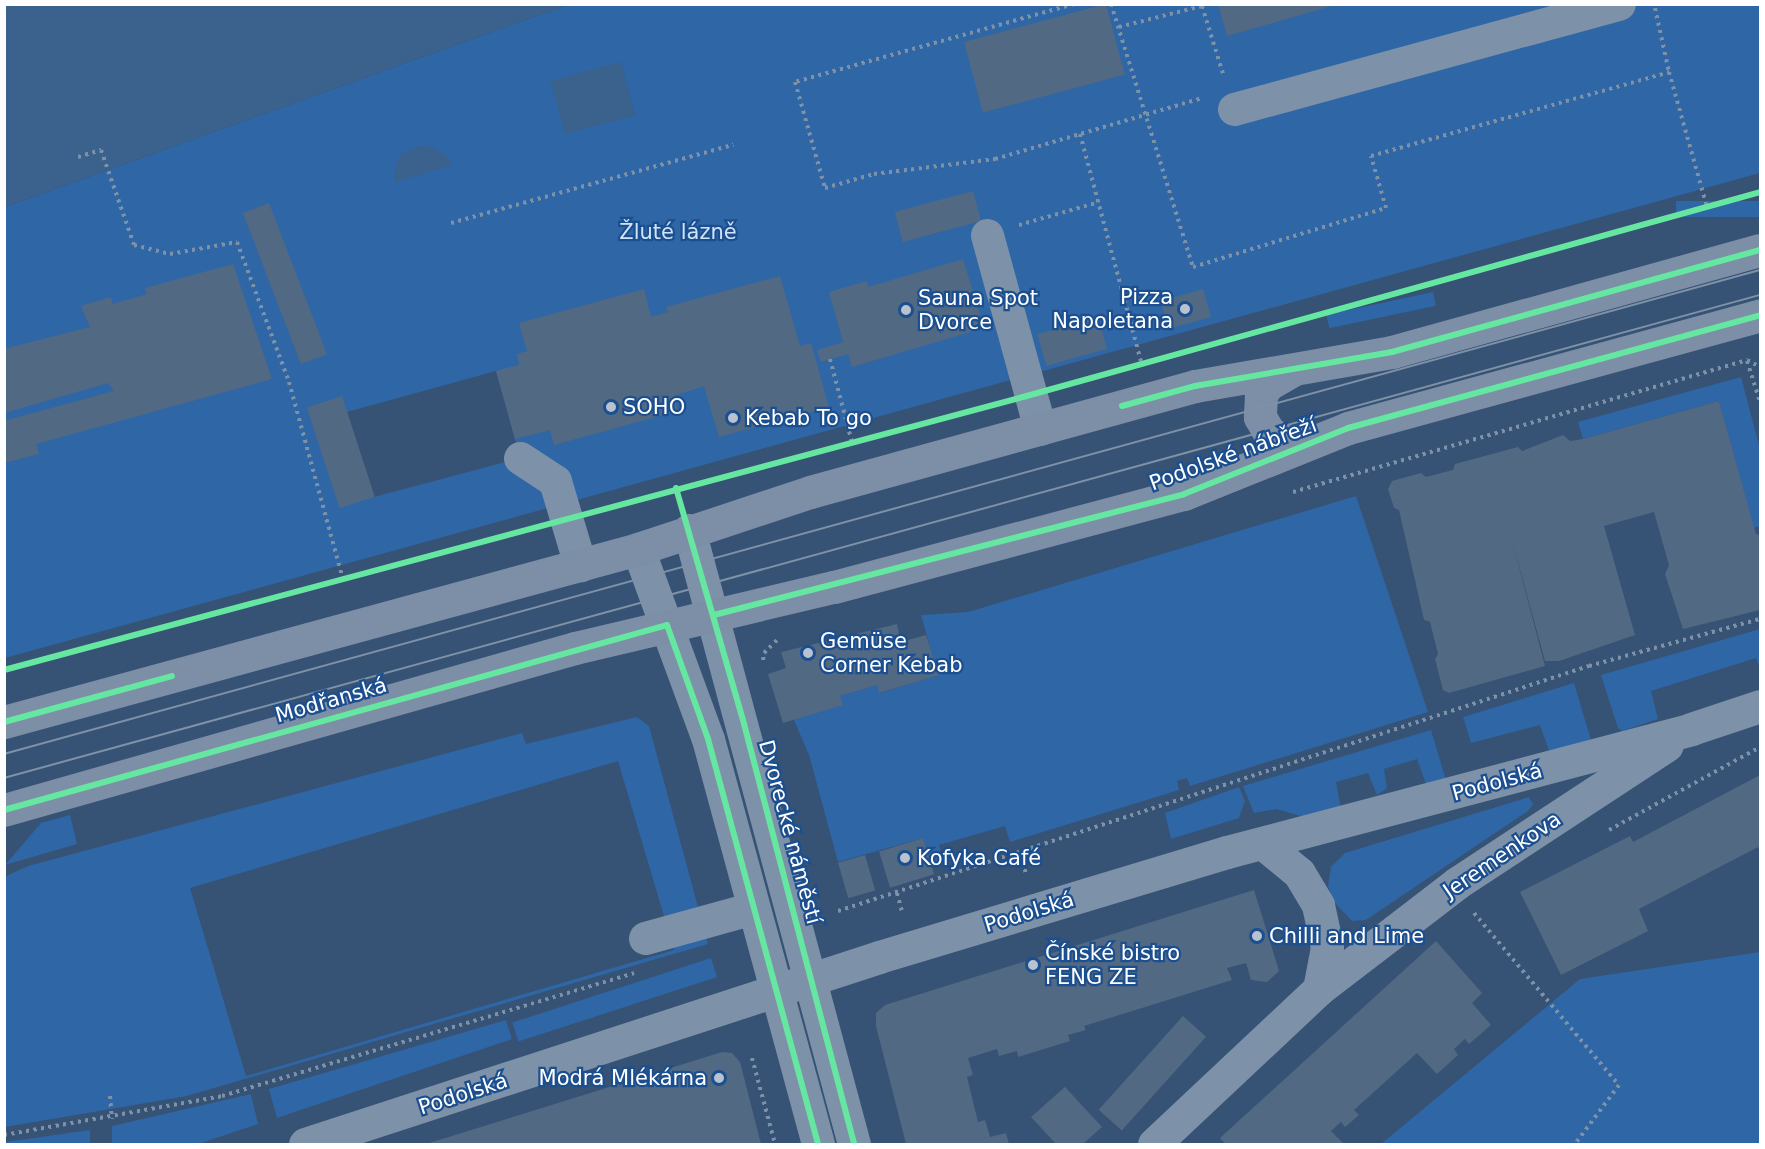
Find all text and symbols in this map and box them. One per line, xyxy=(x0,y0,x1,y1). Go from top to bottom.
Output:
park label: Žluté lázně xyxy=(619,219,737,245)
place label: Pizza Napoletana xyxy=(1052,284,1173,334)
place label: Sauna Spot Dvorce xyxy=(918,285,1038,335)
marker: Pizza Napoletana xyxy=(1178,302,1192,316)
marker: Sauna Spot Dvorce xyxy=(899,303,913,317)
place label: SOHO xyxy=(623,394,685,420)
marker: SOHO xyxy=(604,400,618,414)
place label: Kebab To go xyxy=(745,405,872,431)
marker: Kebab To go xyxy=(726,411,740,425)
street label: Podolské nábřeží xyxy=(1146,412,1320,496)
place label: Gemüse Corner Kebab xyxy=(820,628,962,678)
marker: Gemüse Corner Kebab xyxy=(801,646,815,660)
street label: Modřanská xyxy=(272,672,390,728)
street label: Dvorecké náměstí xyxy=(753,737,827,927)
street label: Podolská xyxy=(1449,758,1545,806)
street label: Jeremenkova xyxy=(1438,806,1566,904)
place label: Kofyka Café xyxy=(917,845,1041,871)
marker: Kofyka Café xyxy=(898,851,912,865)
street label: Podolská xyxy=(981,886,1077,938)
place label: Chilli and Lime xyxy=(1269,923,1424,949)
marker: Chilli and Lime xyxy=(1250,929,1264,943)
place label: Čínské bistro FENG ZE xyxy=(1045,940,1180,990)
marker: Čínské bistro FENG ZE xyxy=(1026,958,1040,972)
place label: Modrá Mlékárna xyxy=(539,1065,707,1091)
street label: Podolská xyxy=(415,1068,511,1120)
marker: Modrá Mlékárna xyxy=(712,1071,726,1085)

